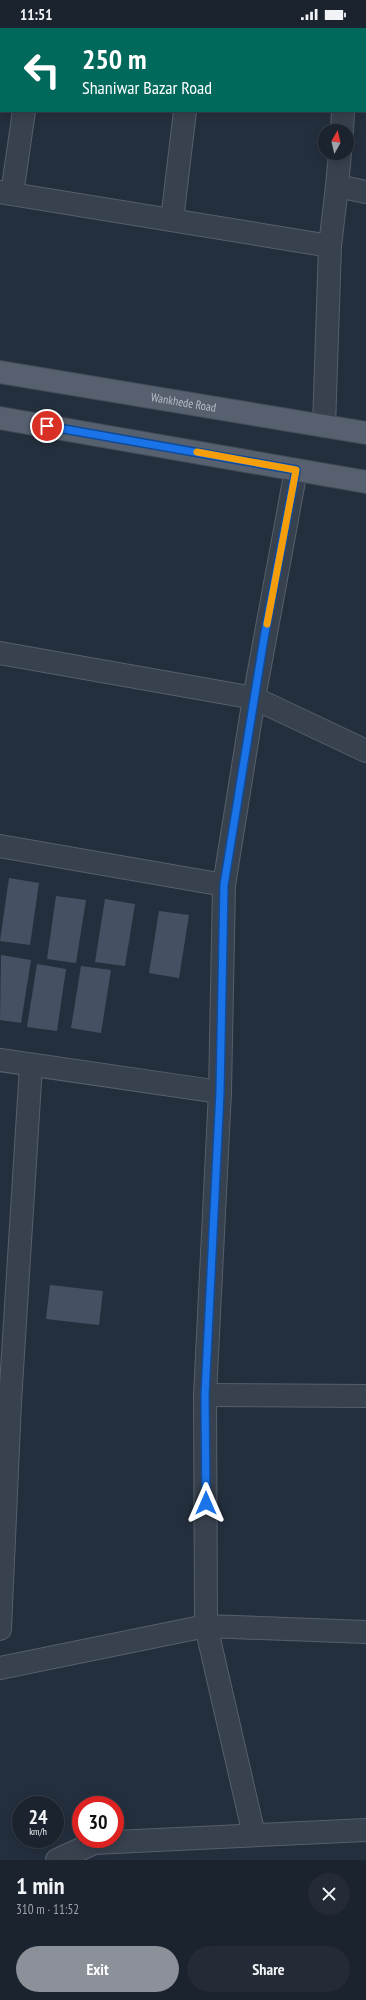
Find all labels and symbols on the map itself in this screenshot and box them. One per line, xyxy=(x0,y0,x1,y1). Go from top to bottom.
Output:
north arrow xyxy=(318,124,354,160)
street label: Wankhede Road xyxy=(150,389,217,415)
pin xyxy=(30,409,64,443)
position arrow xyxy=(185,1482,227,1524)
speed limit sign: 30 xyxy=(72,1796,124,1848)

